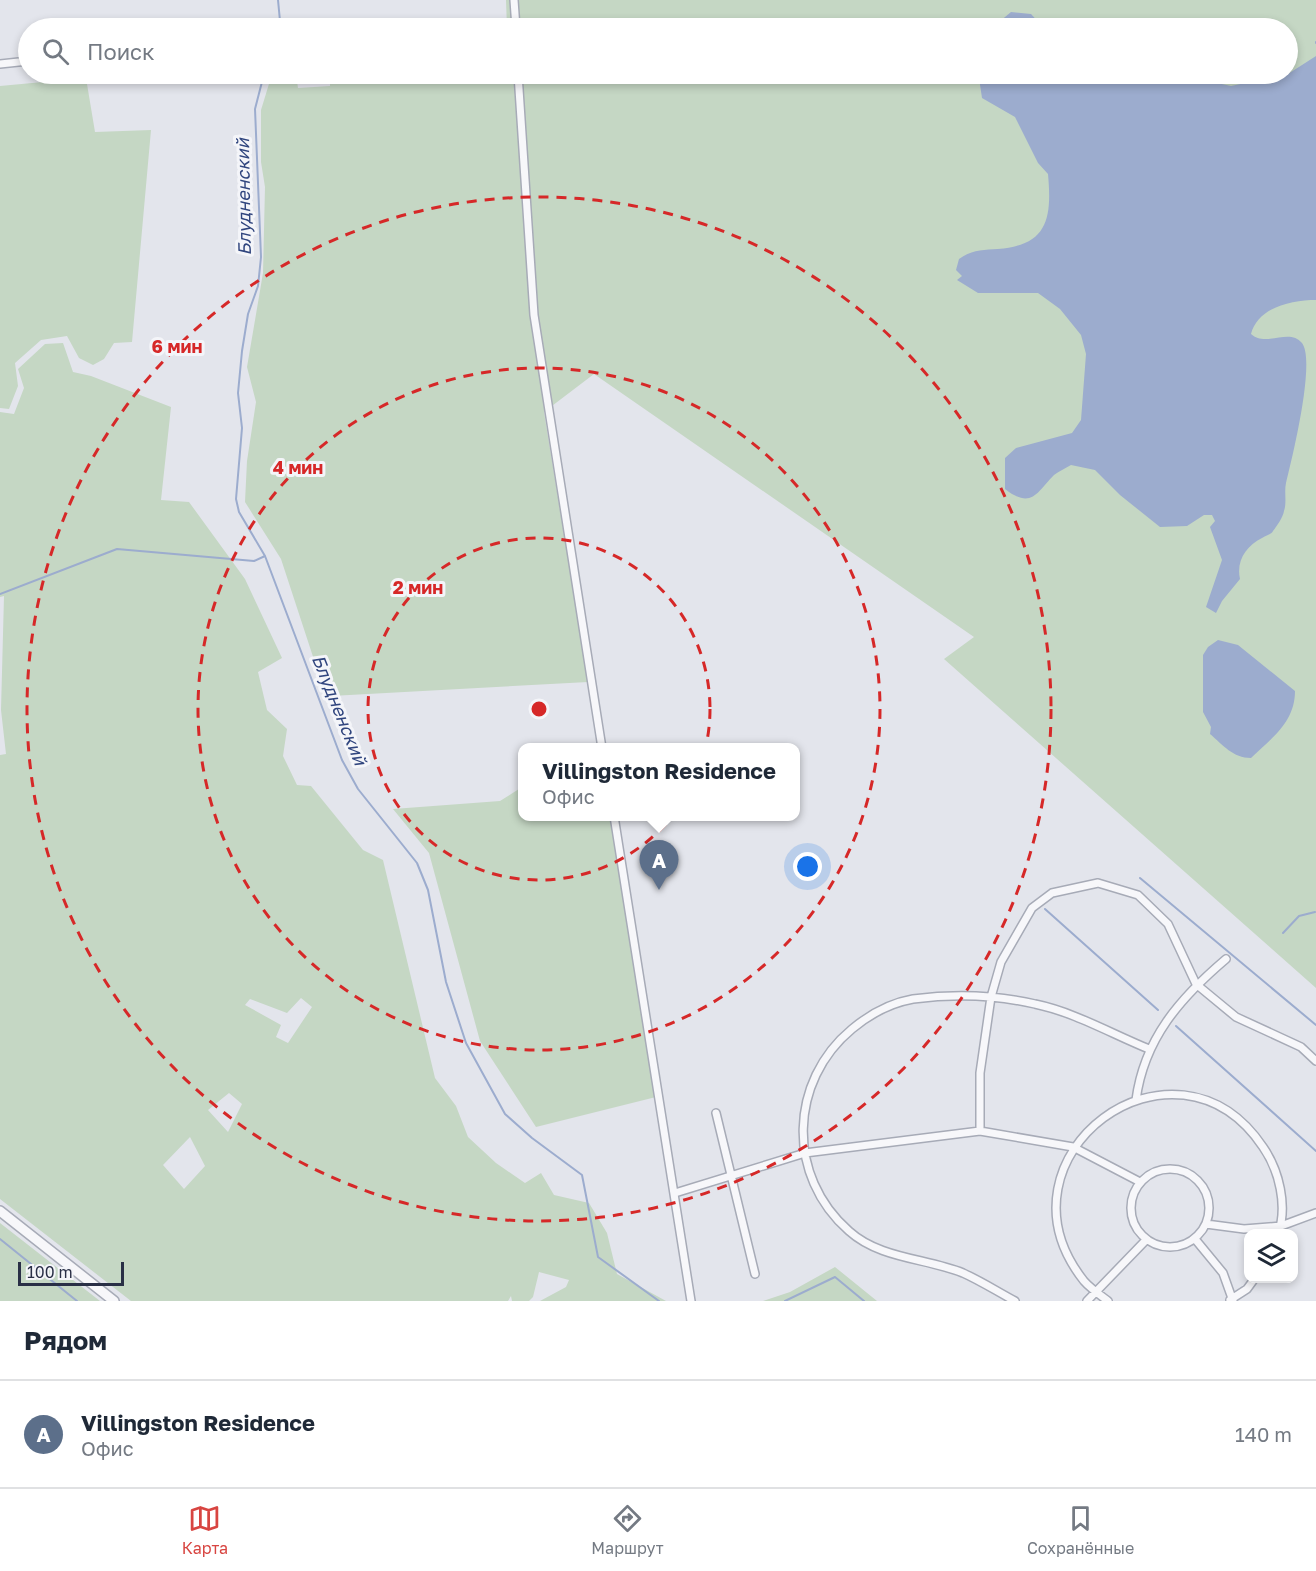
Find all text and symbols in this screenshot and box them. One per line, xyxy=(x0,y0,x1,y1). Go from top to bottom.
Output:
search box xyxy=(18,18,1298,84)
icon: search xyxy=(39,35,72,68)
text: Поиск xyxy=(87,38,155,65)
water label: Блудненский xyxy=(231,137,255,256)
text: 6 мин xyxy=(152,335,202,357)
text: 4 мин xyxy=(273,456,323,478)
text: 2 мин xyxy=(393,576,443,598)
water label: Блудненский xyxy=(308,651,372,769)
centre of rings xyxy=(529,699,549,719)
popup xyxy=(518,743,800,821)
text: Villingston Residence xyxy=(542,757,776,784)
text: Офис xyxy=(542,784,595,808)
pin: A xyxy=(640,840,678,890)
your location xyxy=(793,852,822,881)
map controls xyxy=(1244,1229,1298,1283)
button: layers xyxy=(1244,1229,1298,1283)
scale bar xyxy=(18,1259,124,1286)
text: 100 m xyxy=(27,1262,73,1282)
text: Рядом xyxy=(24,1325,107,1356)
text: Villingston Residence xyxy=(81,1409,315,1436)
text: A xyxy=(36,1422,51,1446)
text: 140 m xyxy=(1235,1422,1292,1446)
text: Офис xyxy=(81,1436,134,1460)
tab: Карта xyxy=(182,1502,228,1558)
tab: Маршрут xyxy=(591,1502,664,1558)
tab: Сохранённые xyxy=(1027,1502,1134,1558)

